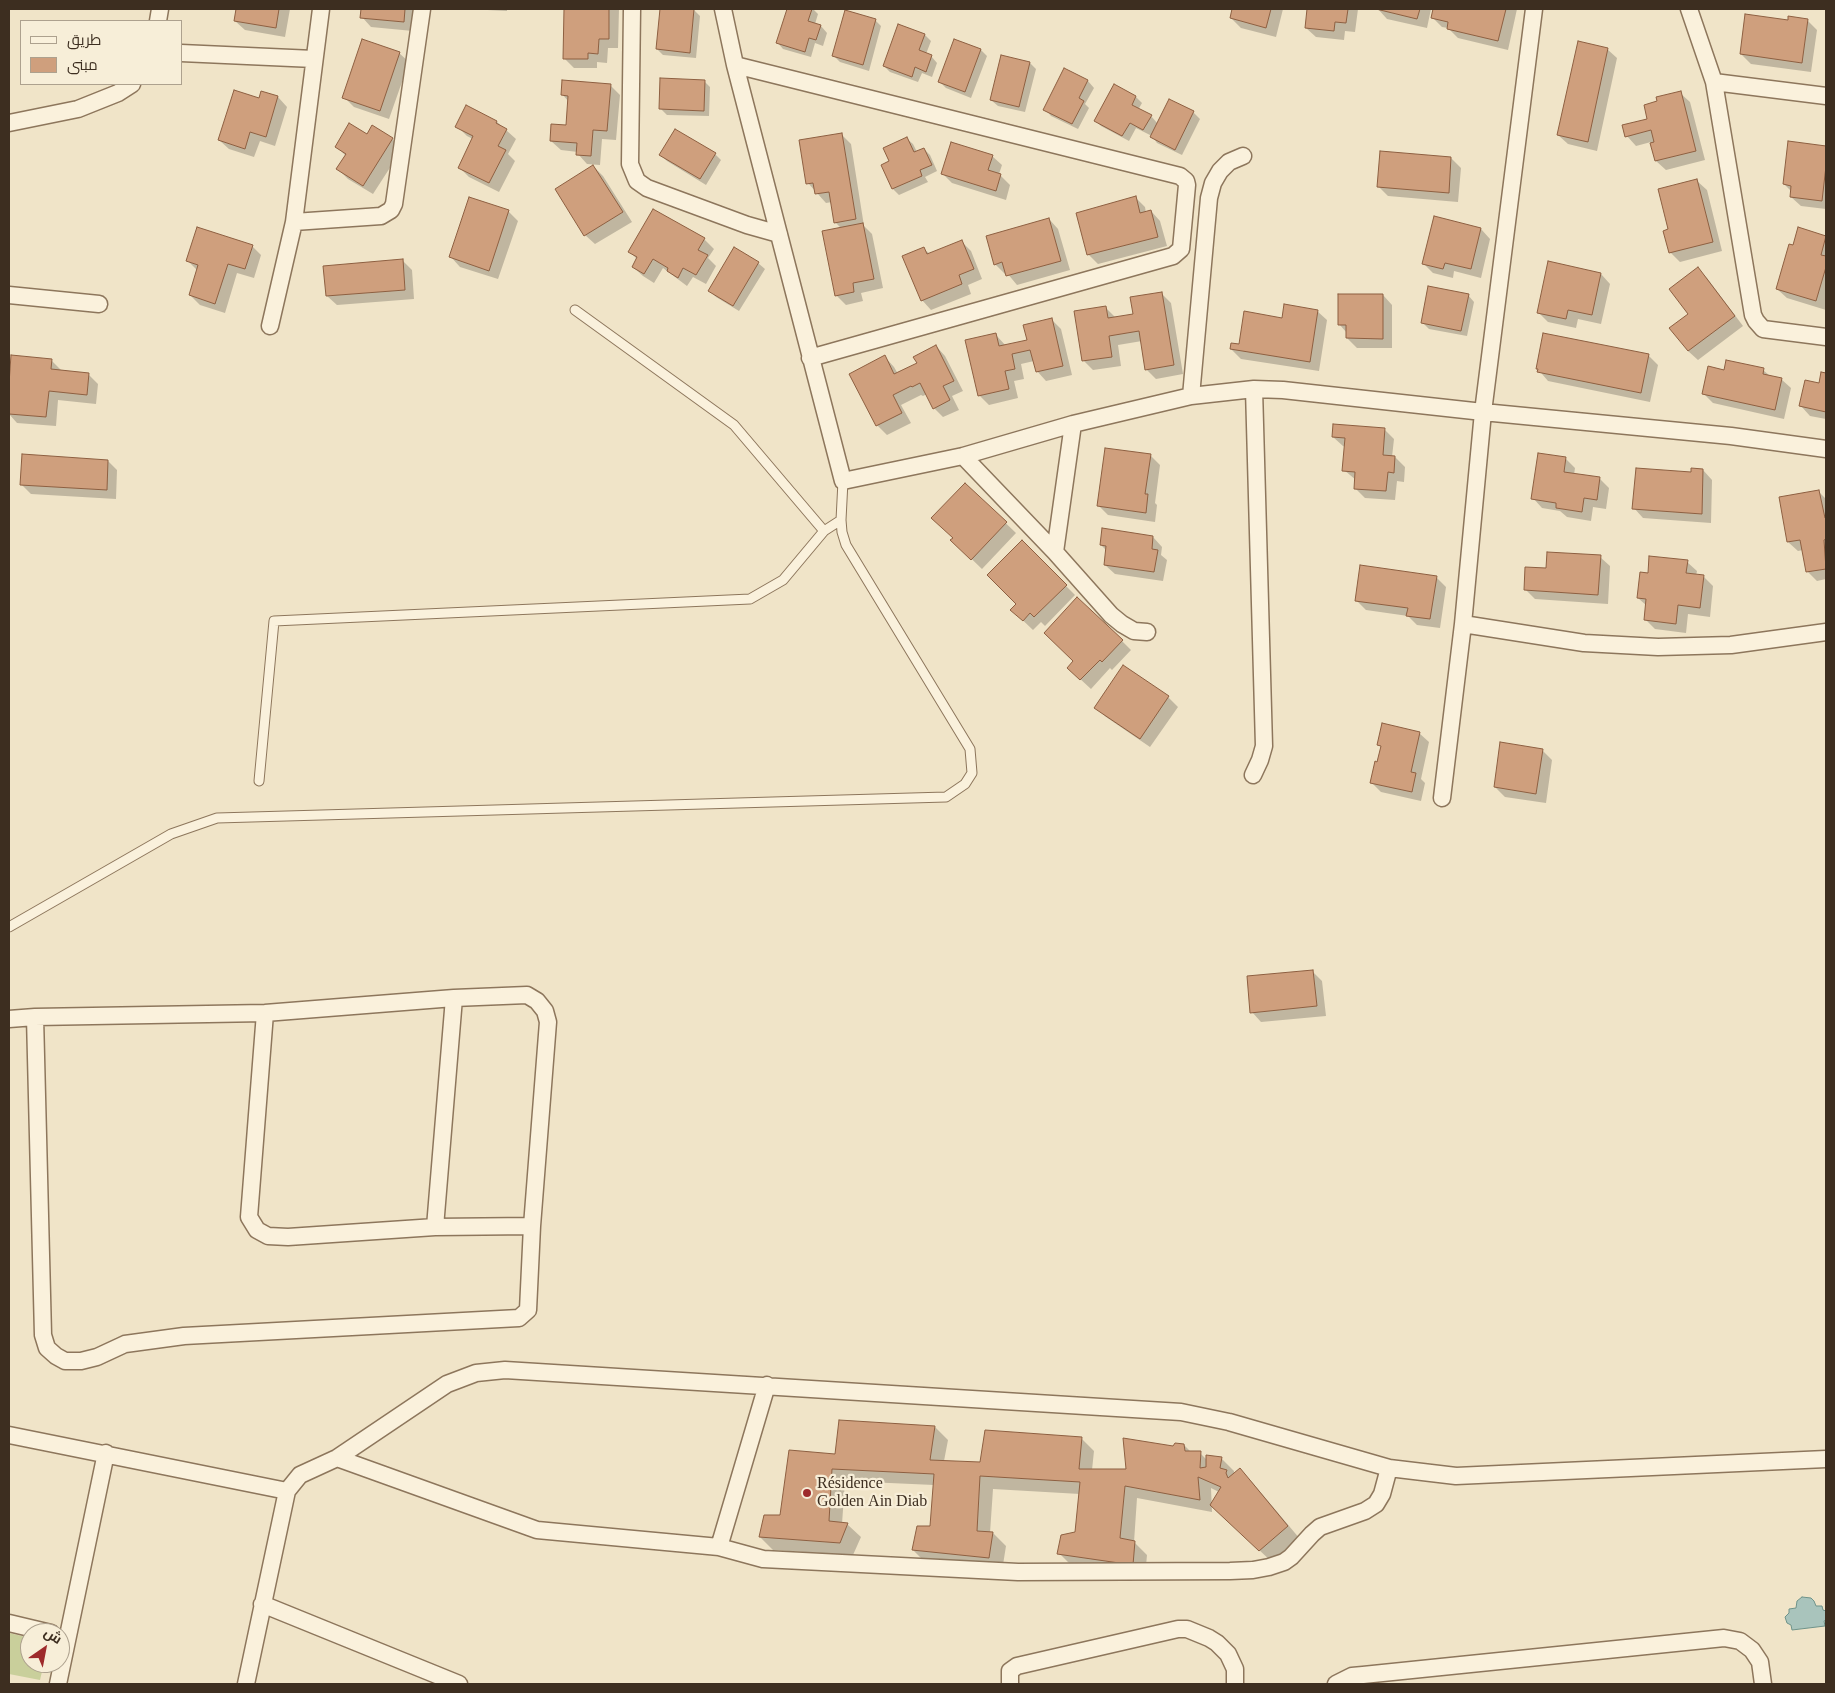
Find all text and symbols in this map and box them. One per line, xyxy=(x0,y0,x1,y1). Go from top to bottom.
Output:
legend xyxy=(20,20,182,85)
text: طريق xyxy=(67,32,101,48)
text: مبنى xyxy=(67,57,98,73)
place label: Résidence Golden Ain Diab xyxy=(817,1474,927,1512)
marker: Résidence Golden Ain Diab xyxy=(801,1487,813,1499)
north arrow xyxy=(20,1623,70,1673)
text: ش xyxy=(41,1625,65,1647)

